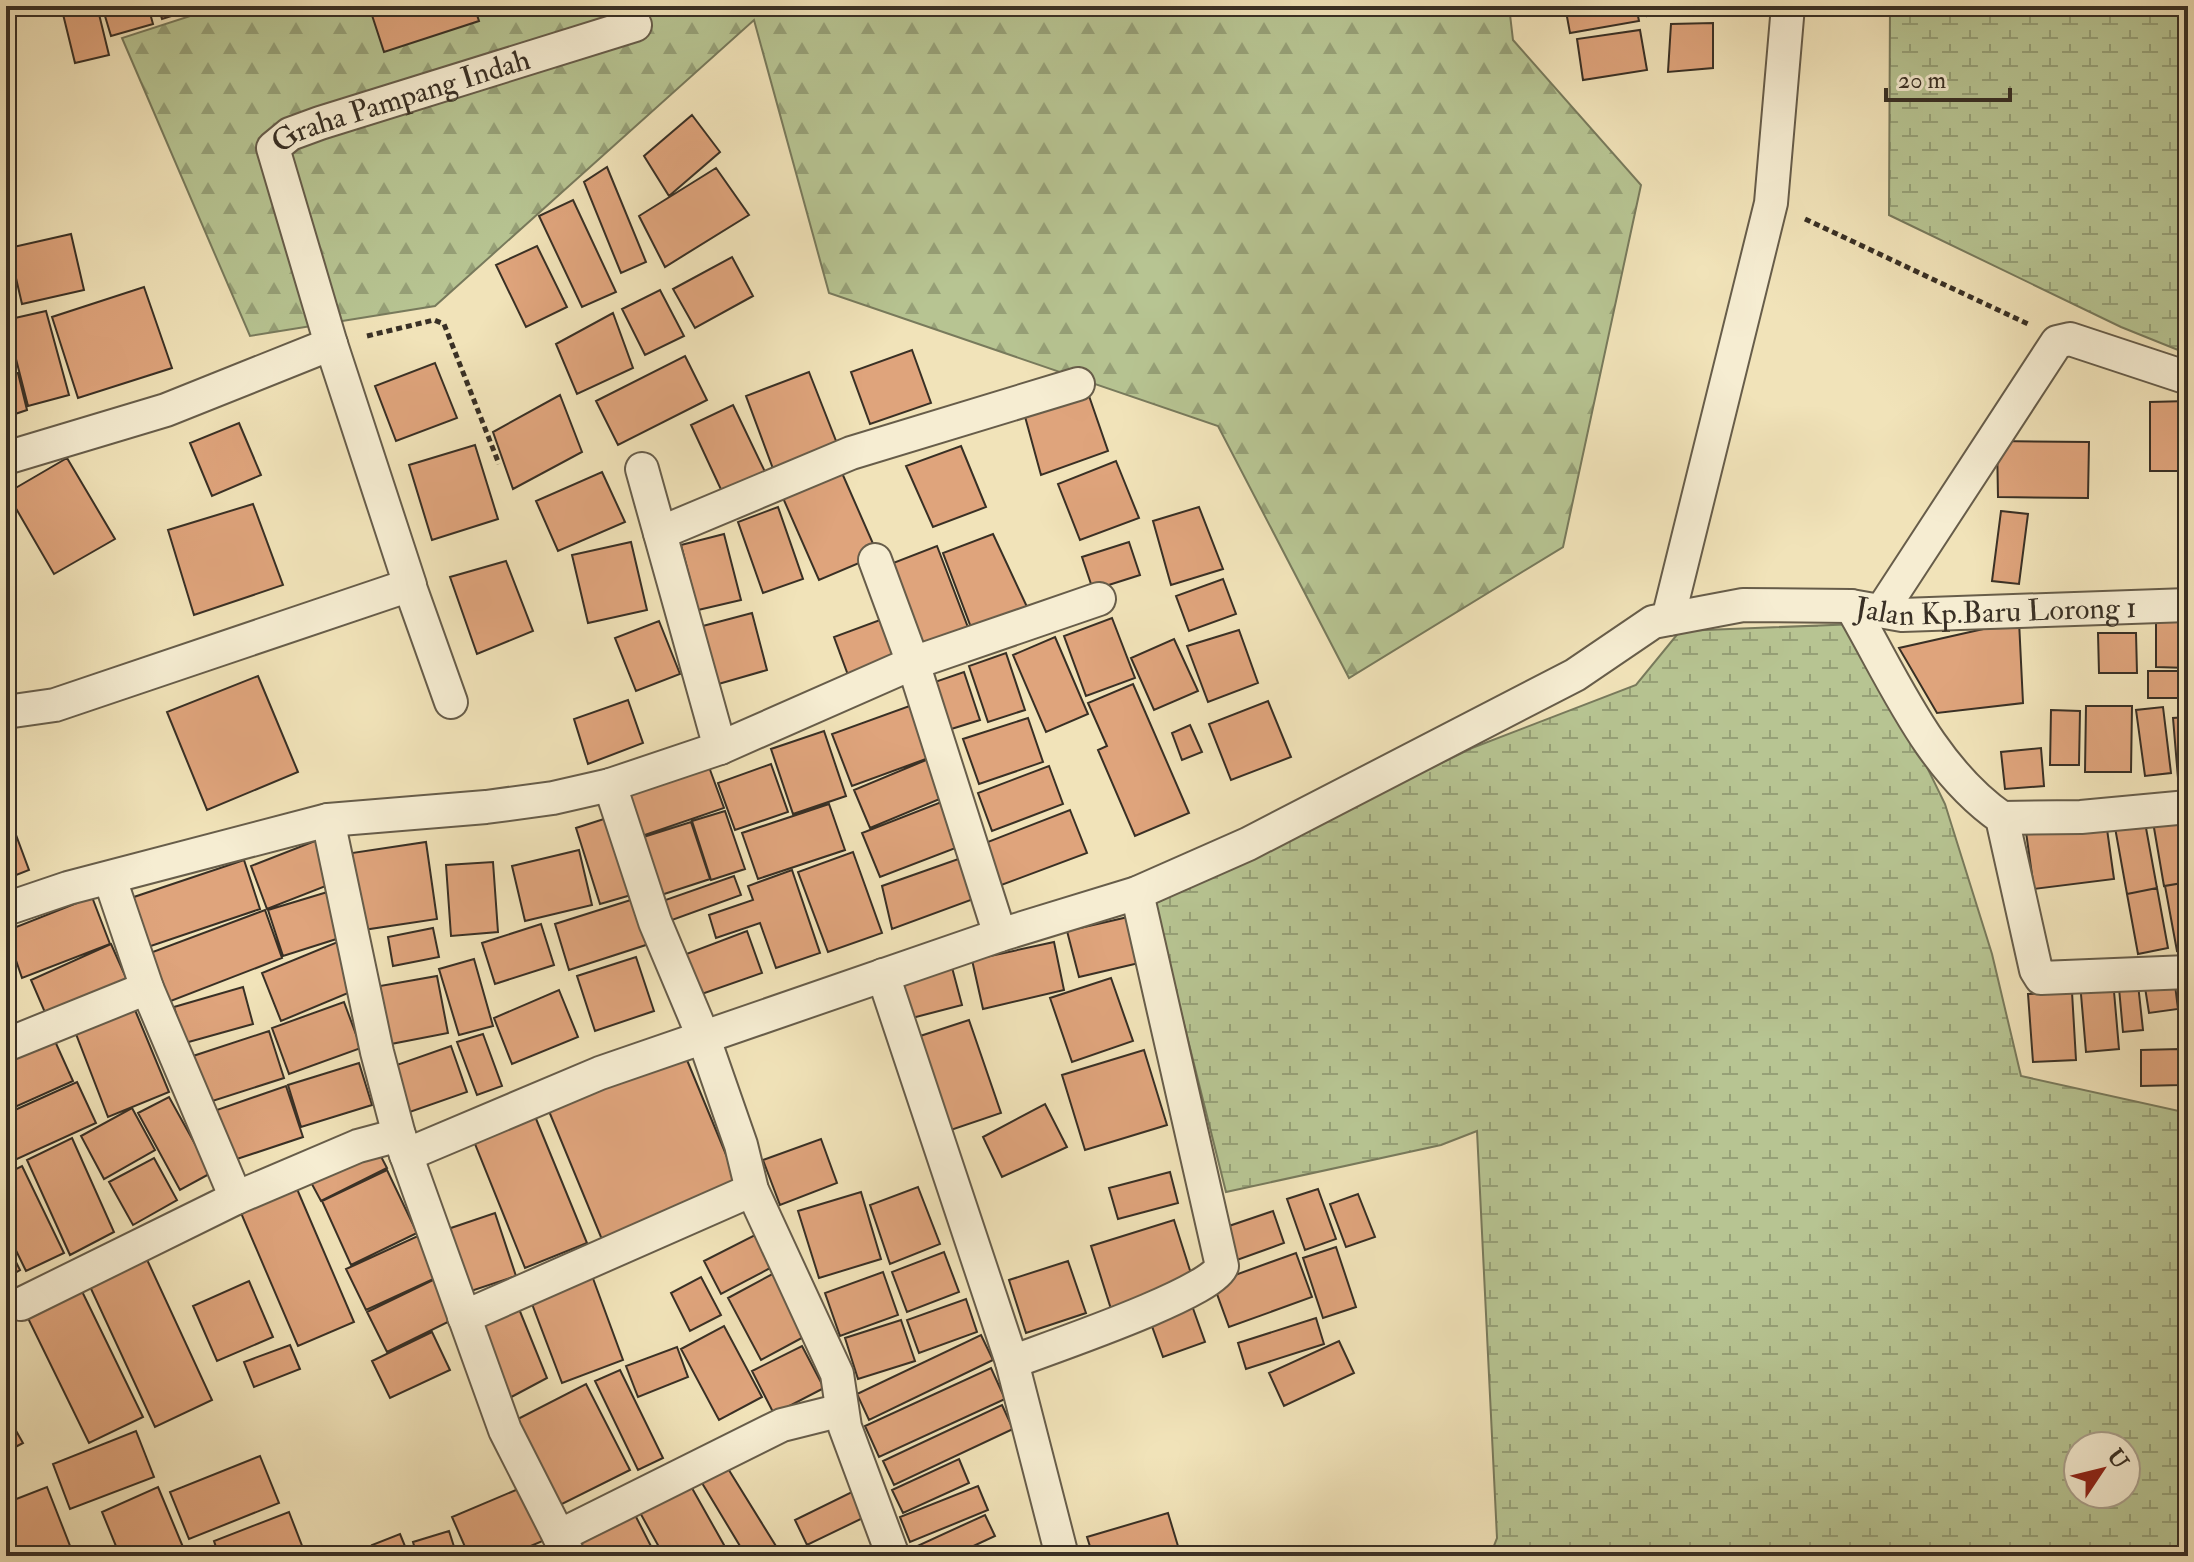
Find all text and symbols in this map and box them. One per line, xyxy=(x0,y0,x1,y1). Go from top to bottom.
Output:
street label: Graha Pampang Indah xyxy=(263,40,535,161)
scale bar xyxy=(1886,52,2010,102)
text: 20 m xyxy=(1898,65,1947,96)
street label: Jalan Kp.Baru Lorong 1 xyxy=(1851,588,2137,634)
north arrow xyxy=(2062,1430,2142,1510)
text: U xyxy=(2101,1444,2135,1475)

